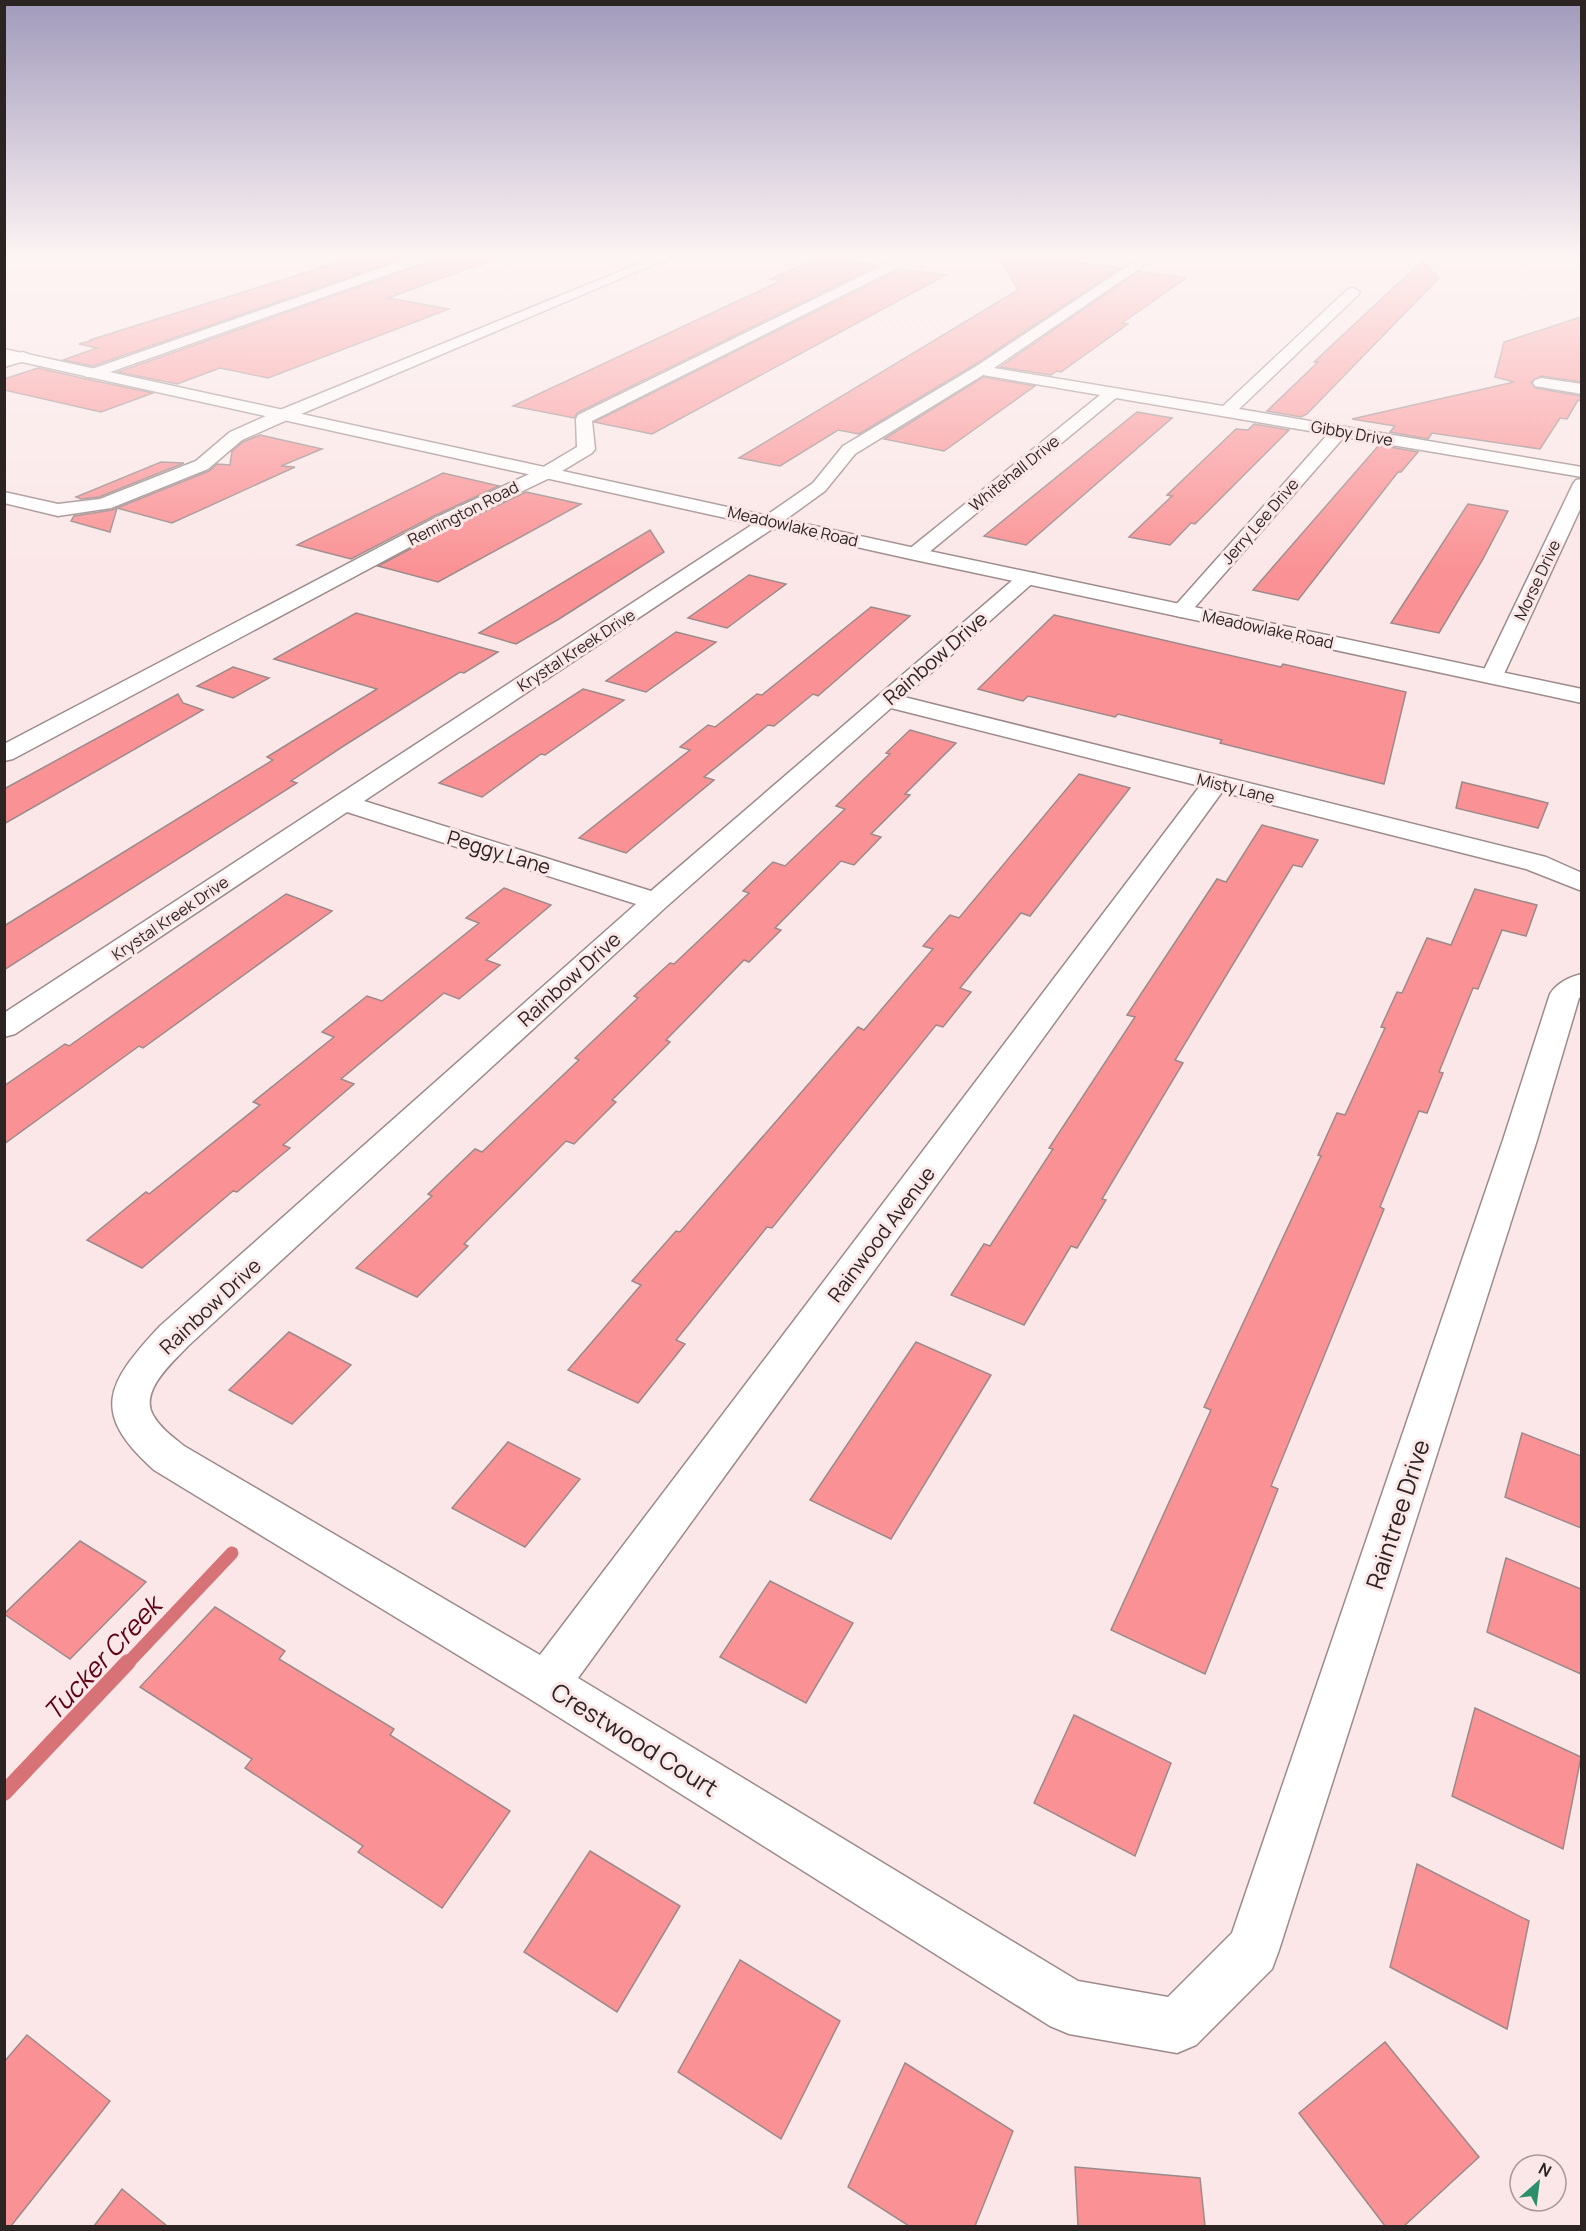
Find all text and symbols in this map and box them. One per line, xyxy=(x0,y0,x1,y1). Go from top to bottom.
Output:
street label: Gibby Drive xyxy=(1309,415,1395,451)
street label: Whitehall Drive xyxy=(964,430,1064,516)
street label: Jerry Lee Drive xyxy=(1216,473,1304,569)
street label: Remington Road xyxy=(404,476,522,550)
street label: Meadowlake Road xyxy=(726,500,860,552)
street label: Morse Drive xyxy=(1509,536,1565,624)
street label: Krystal Kreek Drive xyxy=(513,604,639,696)
street label: Meadowlake Road xyxy=(1201,604,1335,654)
street label: Rainbow Drive xyxy=(877,605,993,711)
street label: Misty Lane xyxy=(1195,768,1277,808)
street label: Peggy Lane xyxy=(444,823,554,881)
street label: Krystal Kreek Drive xyxy=(107,871,233,965)
street label: Rainbow Drive xyxy=(512,926,626,1032)
street label: Rainwood Avenue xyxy=(821,1161,941,1307)
street label: Rainbow Drive xyxy=(153,1252,267,1360)
street label: Raintree Drive xyxy=(1357,1435,1437,1593)
water label: Tucker Creek xyxy=(35,1585,172,1728)
street label: Crestwood Court xyxy=(545,1674,725,1804)
north arrow xyxy=(1508,2153,1568,2213)
text: N xyxy=(1535,2157,1555,2182)

